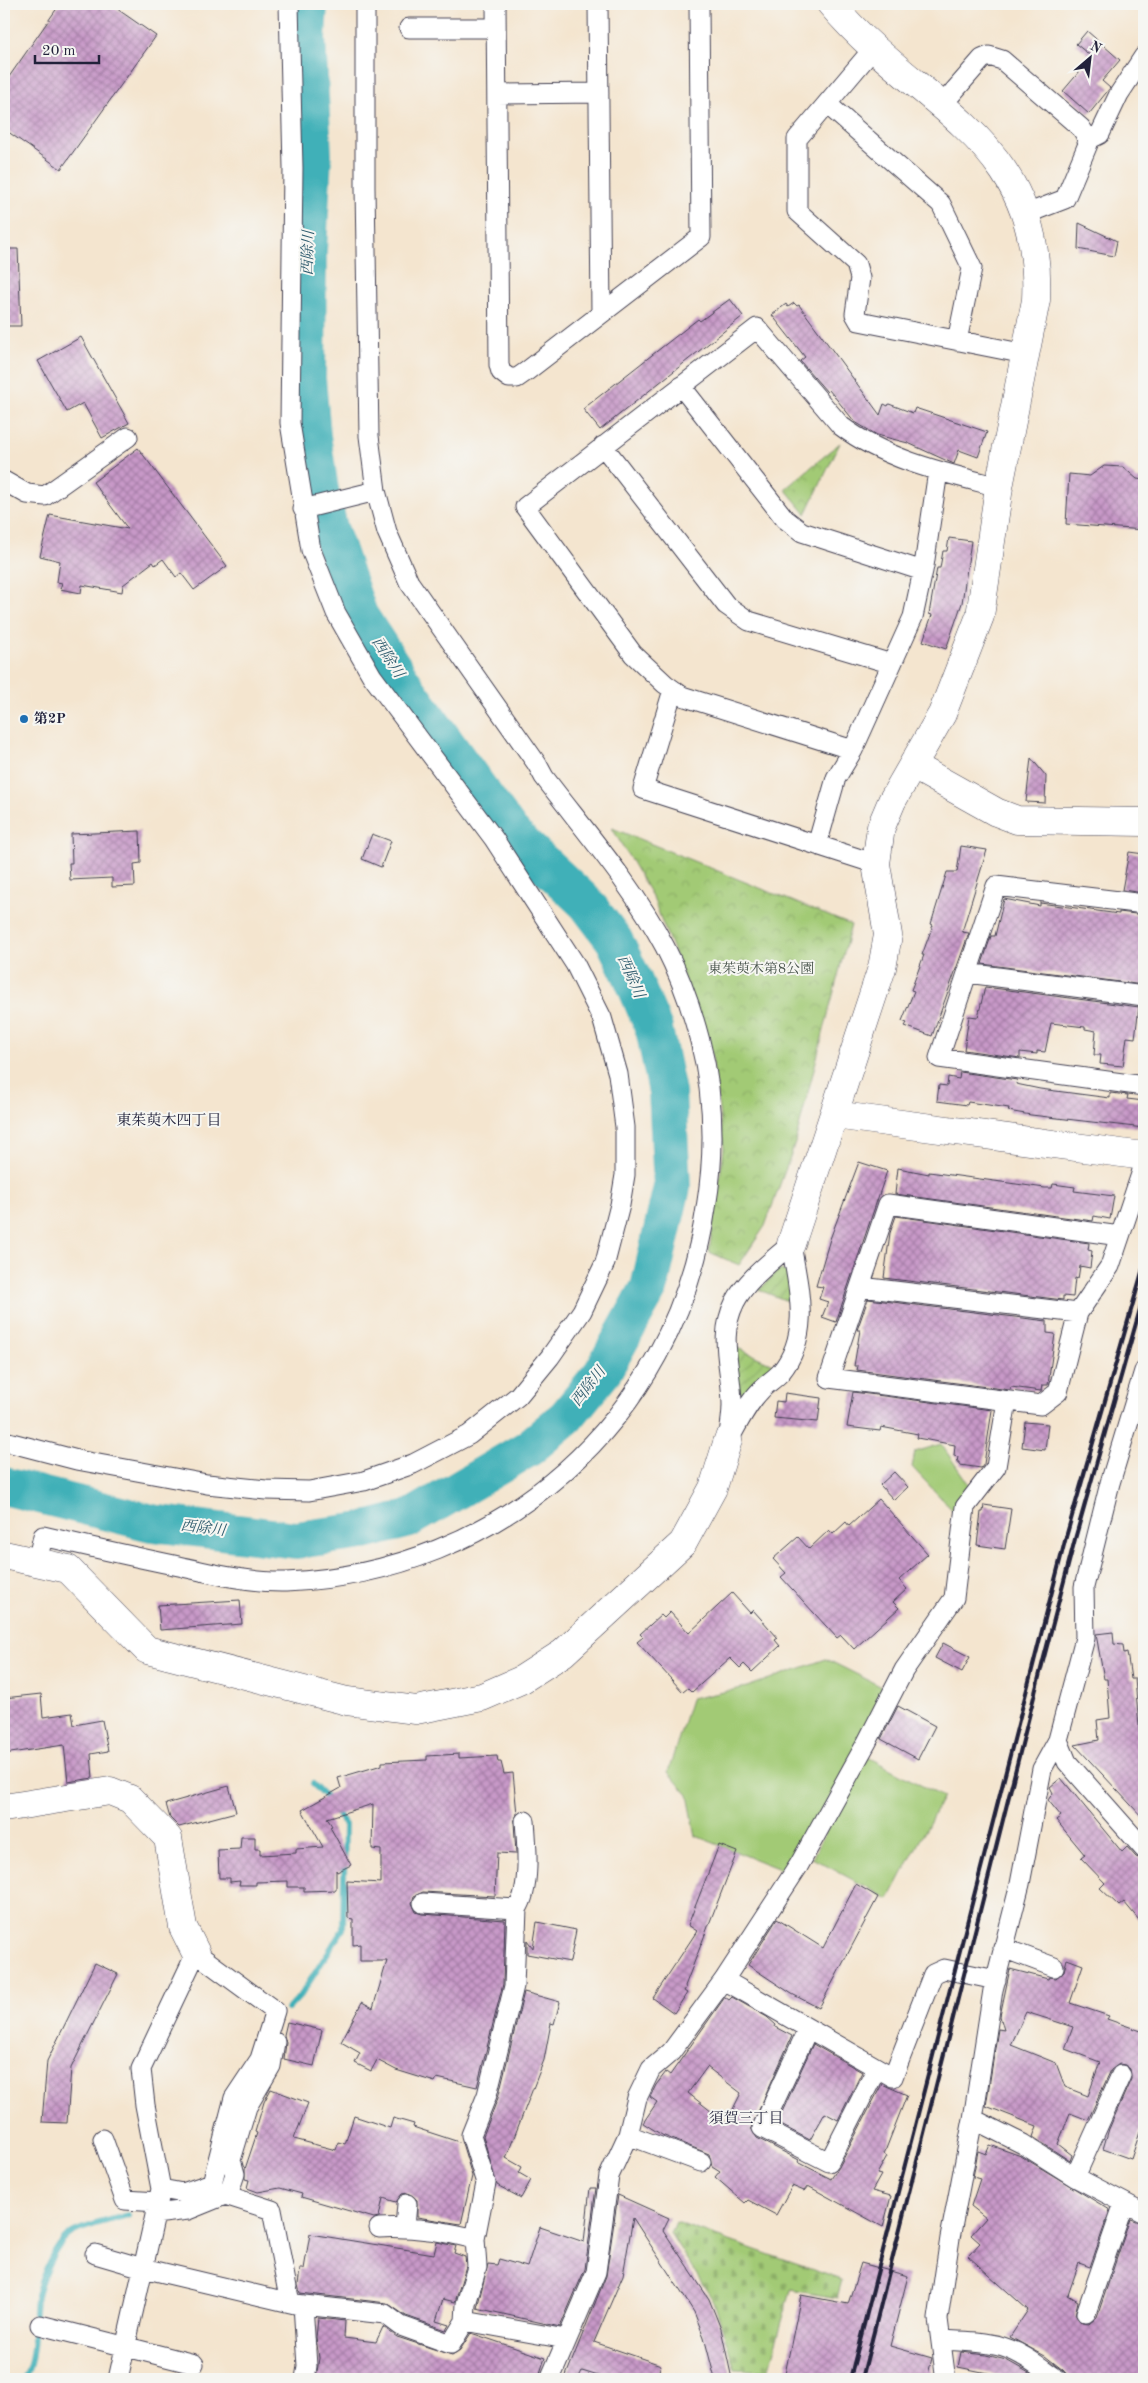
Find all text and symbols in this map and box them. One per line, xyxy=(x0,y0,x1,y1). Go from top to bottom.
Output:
scale bar xyxy=(35,32,99,64)
north arrow xyxy=(1066,32,1116,82)
text: N xyxy=(1088,39,1104,56)
text: 20 m xyxy=(42,44,76,59)
water label: 西除川 xyxy=(299,228,317,276)
water label: 西除川 xyxy=(368,634,408,683)
place label: 第2P xyxy=(34,711,66,726)
marker: 第2P xyxy=(18,713,30,725)
water label: 西除川 xyxy=(614,953,649,1002)
park label: 東茱萸木第8公園 xyxy=(708,961,814,976)
district label: 東茱萸木四丁目 xyxy=(116,1112,222,1129)
water label: 西除川 xyxy=(568,1362,610,1409)
water label: 西除川 xyxy=(180,1517,228,1539)
district label: 須賀三丁目 xyxy=(708,2110,784,2127)

